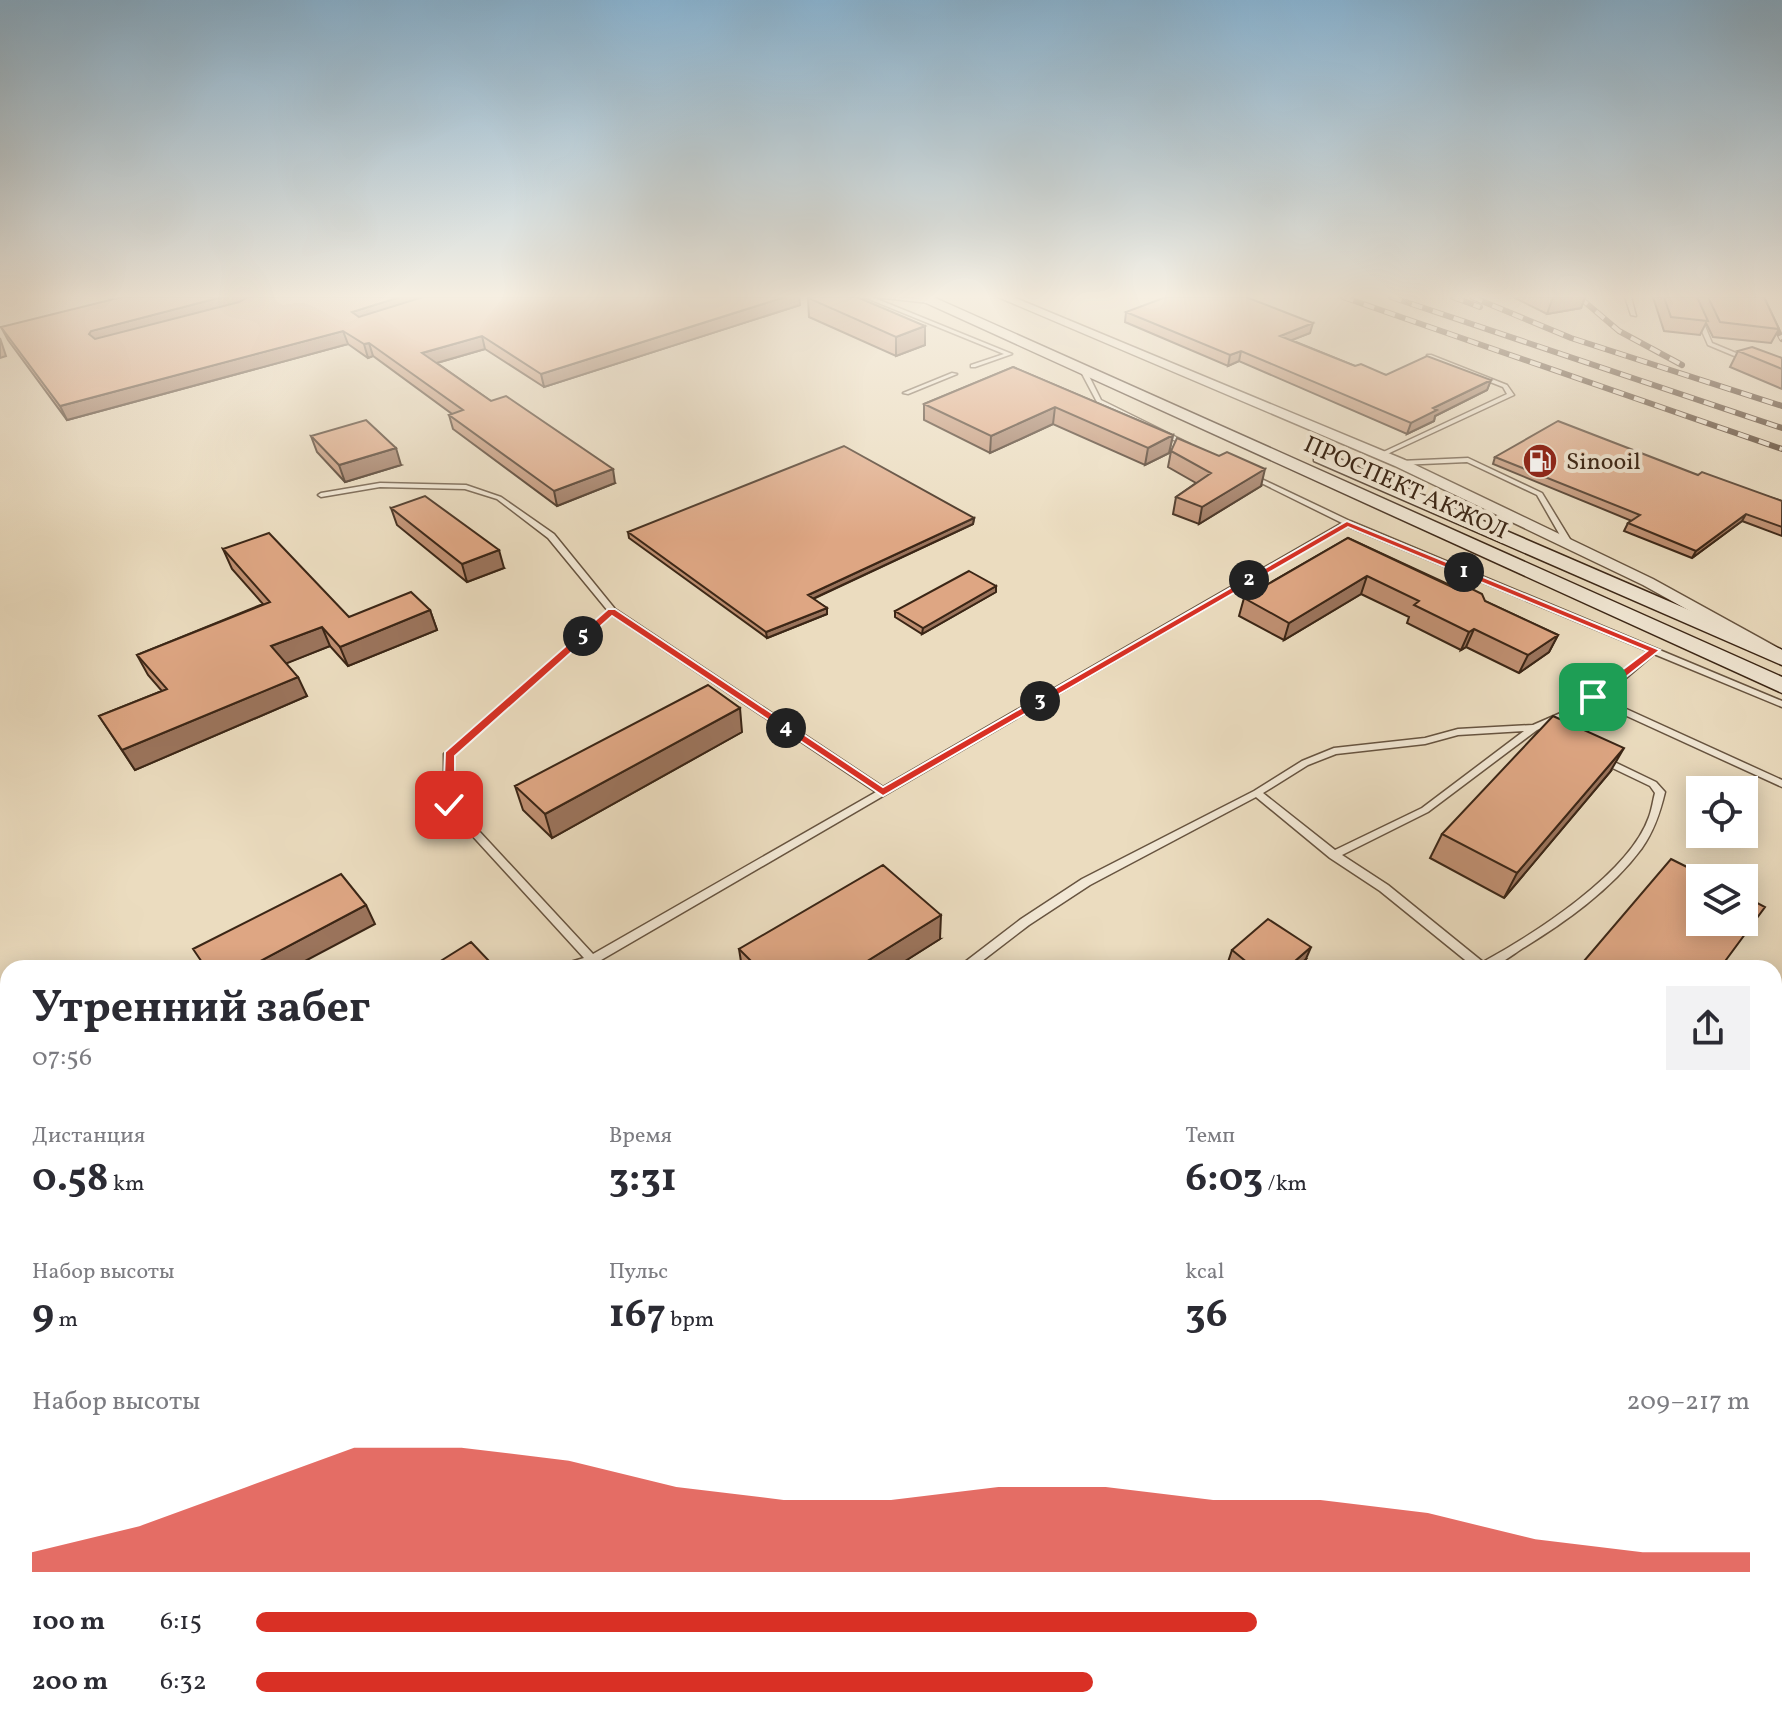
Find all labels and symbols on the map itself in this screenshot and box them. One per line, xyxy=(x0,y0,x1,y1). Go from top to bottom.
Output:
street label: ПРОСПЕКТ АКЖОЛ xyxy=(1298,429,1513,549)
fuel station icon: Sinooil xyxy=(1521,442,1559,480)
place label: Sinooil xyxy=(1566,446,1641,480)
pin: 1 xyxy=(1444,552,1484,592)
pin: 2 xyxy=(1229,560,1269,600)
pin: 5 xyxy=(563,616,603,656)
pin xyxy=(1559,663,1627,731)
pin: 3 xyxy=(1020,681,1060,721)
pin: 4 xyxy=(766,708,806,748)
pin xyxy=(415,771,483,839)

